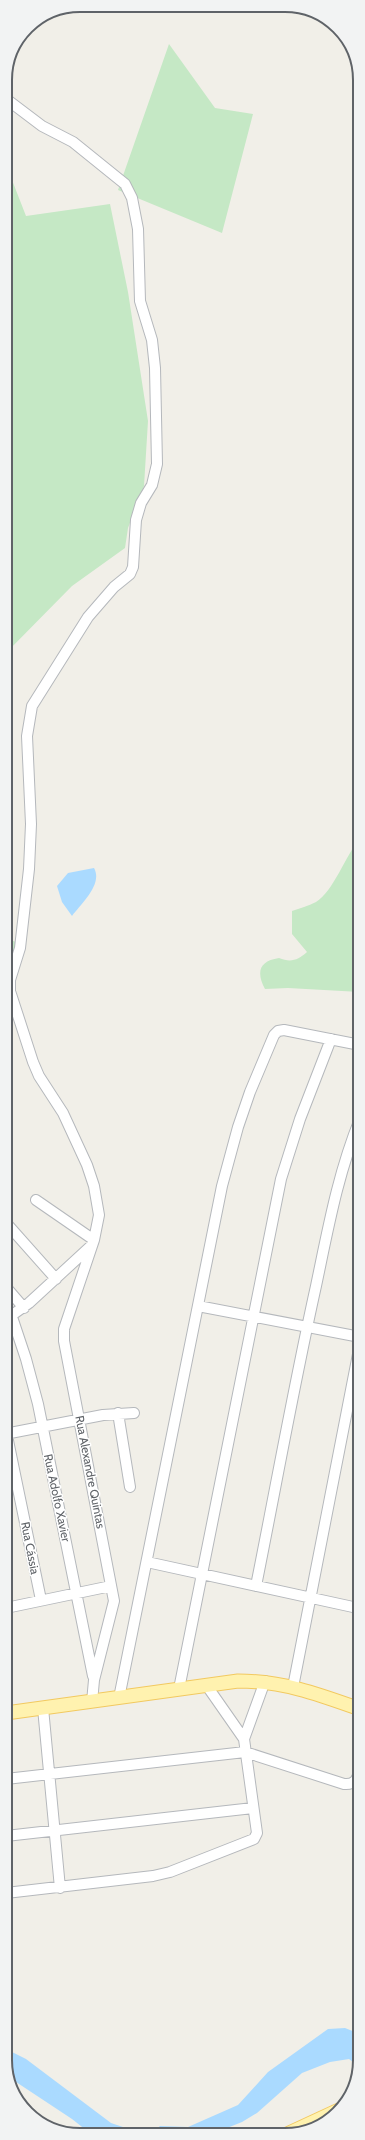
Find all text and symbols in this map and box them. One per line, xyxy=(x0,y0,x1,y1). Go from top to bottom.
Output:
street label: Rua Alexandre Quintas xyxy=(72,1414,109,1530)
street label: Rua Adolfo Xavier xyxy=(41,1453,74,1543)
street label: Rua Cássia xyxy=(18,1520,43,1576)

